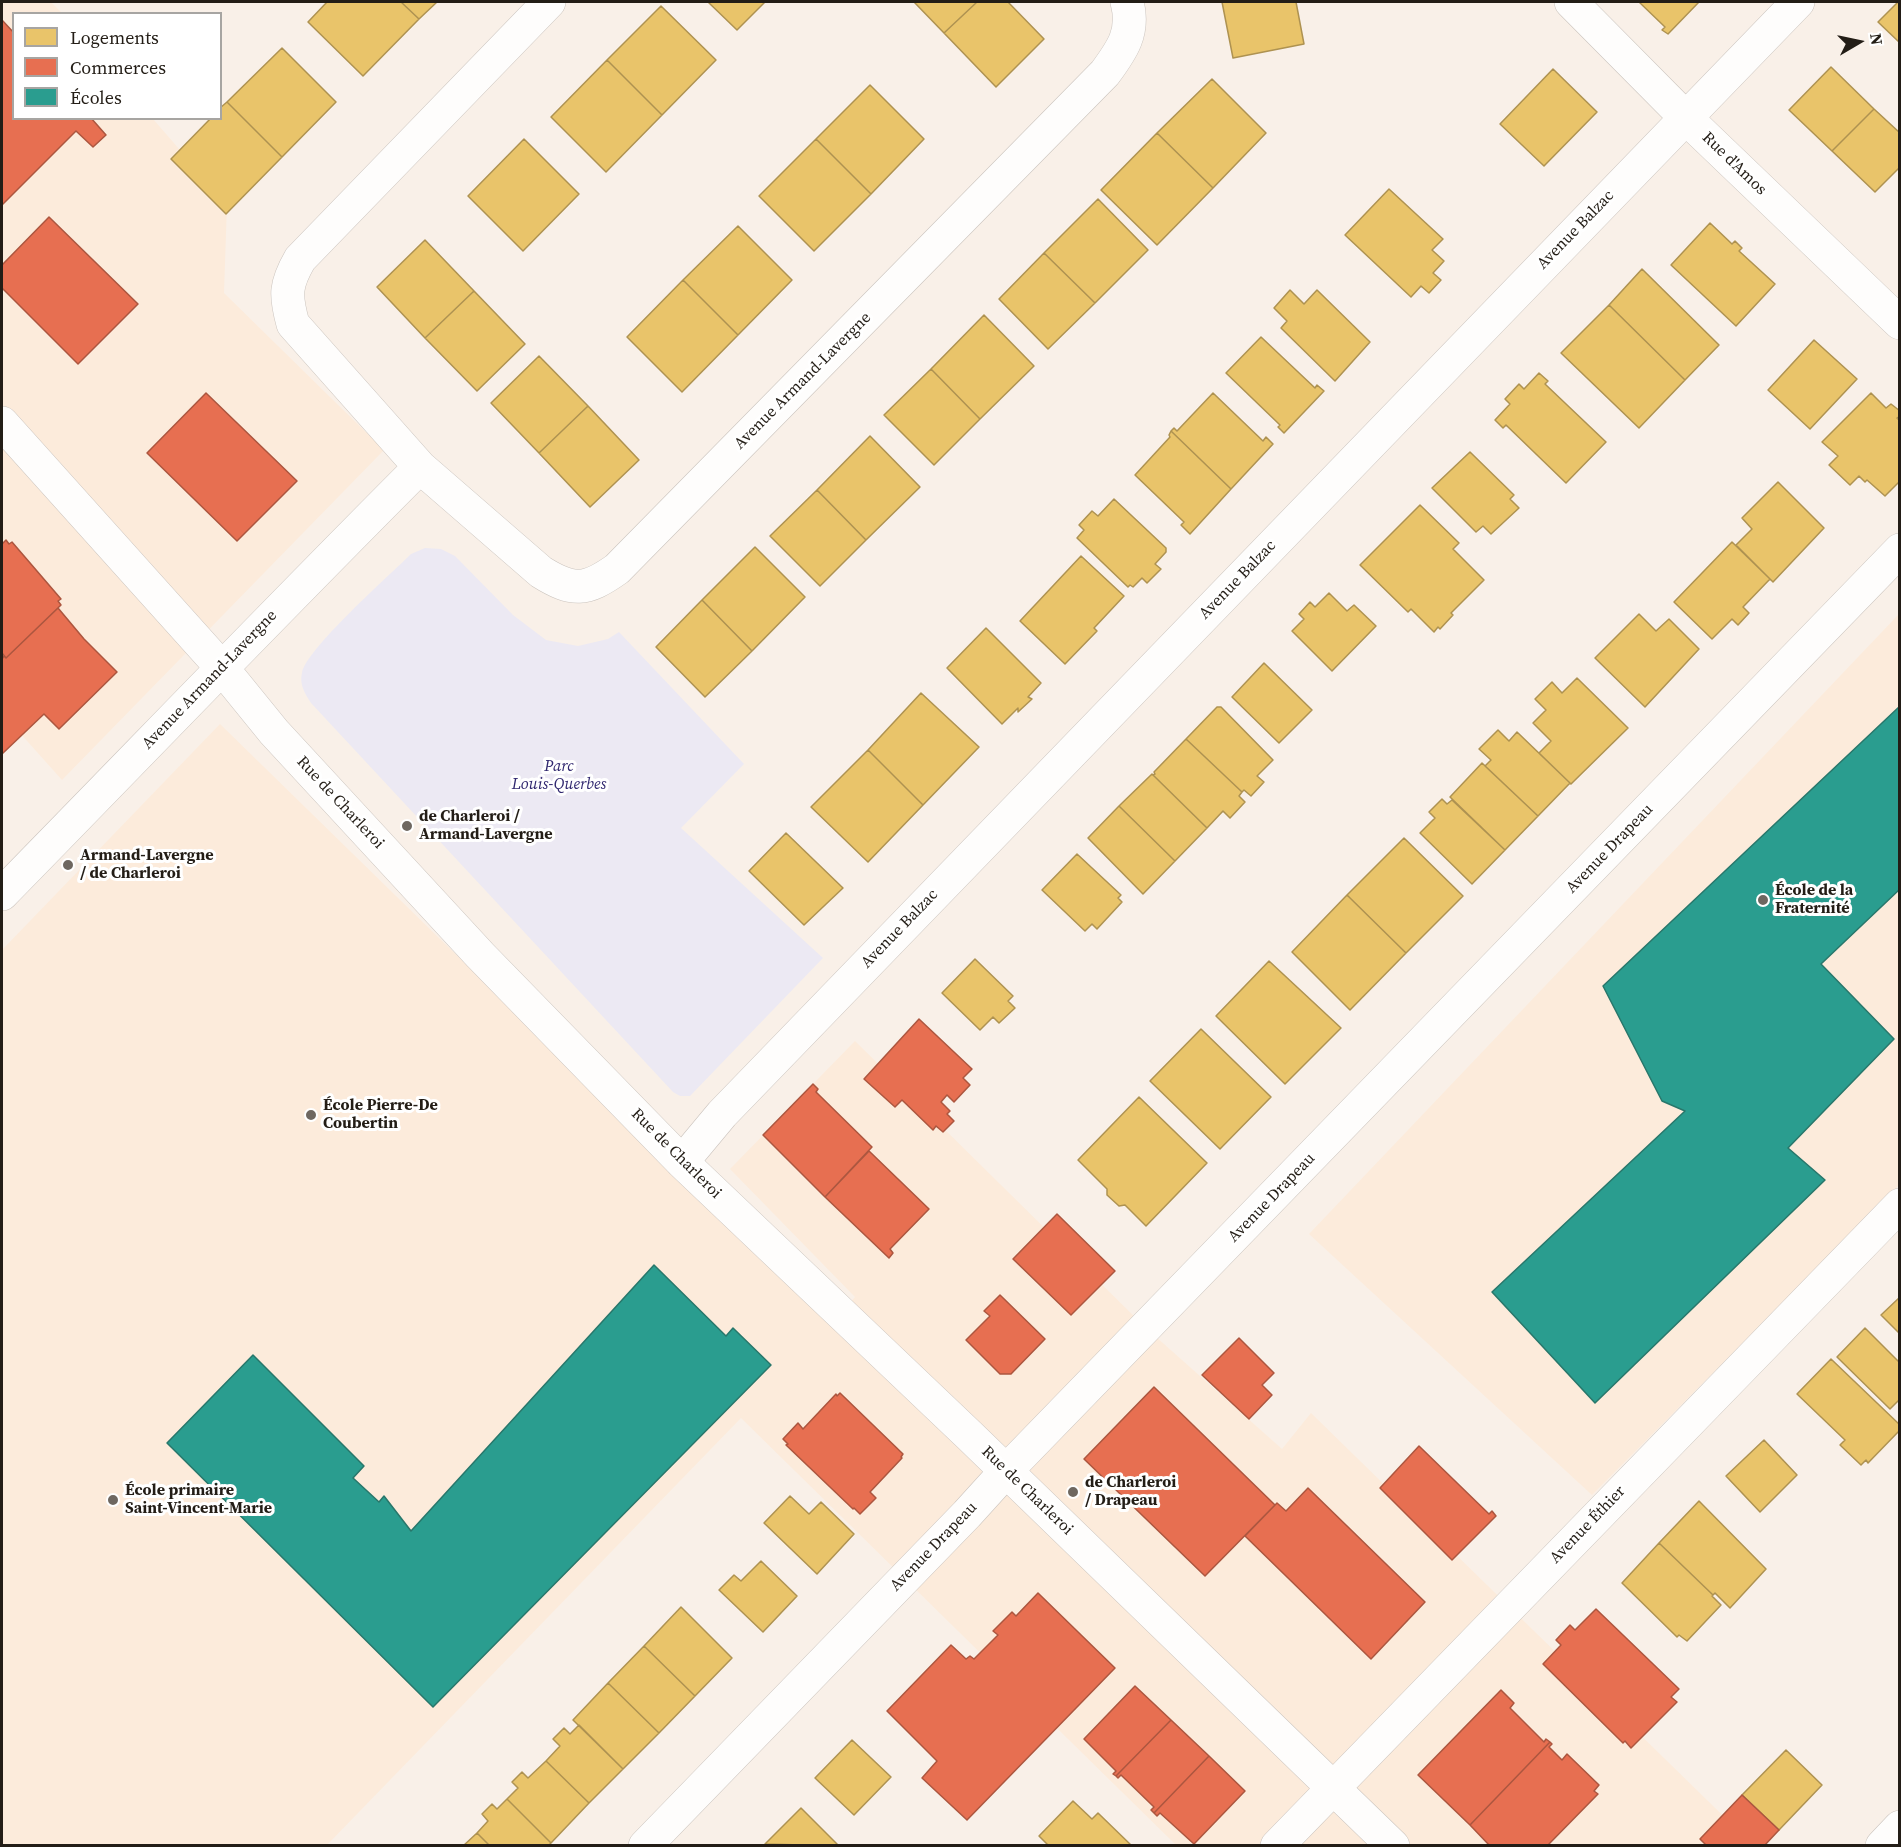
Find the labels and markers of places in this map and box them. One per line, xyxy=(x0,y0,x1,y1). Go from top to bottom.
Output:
place label: de Charleroi / Armand-Lavergne xyxy=(419,807,553,845)
marker: de Charleroi / Armand-Lavergne xyxy=(400,819,414,833)
place label: Armand-Lavergne / de Charleroi xyxy=(80,846,214,884)
marker: Armand-Lavergne / de Charleroi xyxy=(61,858,75,872)
place label: École de la Fraternité xyxy=(1775,881,1853,919)
marker: École de la Fraternité xyxy=(1756,893,1770,907)
place label: École Pierre-De Coubertin xyxy=(323,1096,438,1134)
marker: École Pierre-De Coubertin xyxy=(304,1108,318,1122)
place label: de Charleroi / Drapeau xyxy=(1085,1473,1176,1511)
place label: École primaire Saint-Vincent-Marie xyxy=(125,1481,272,1519)
marker: de Charleroi / Drapeau xyxy=(1066,1485,1080,1499)
marker: École primaire Saint-Vincent-Marie xyxy=(106,1493,120,1507)

